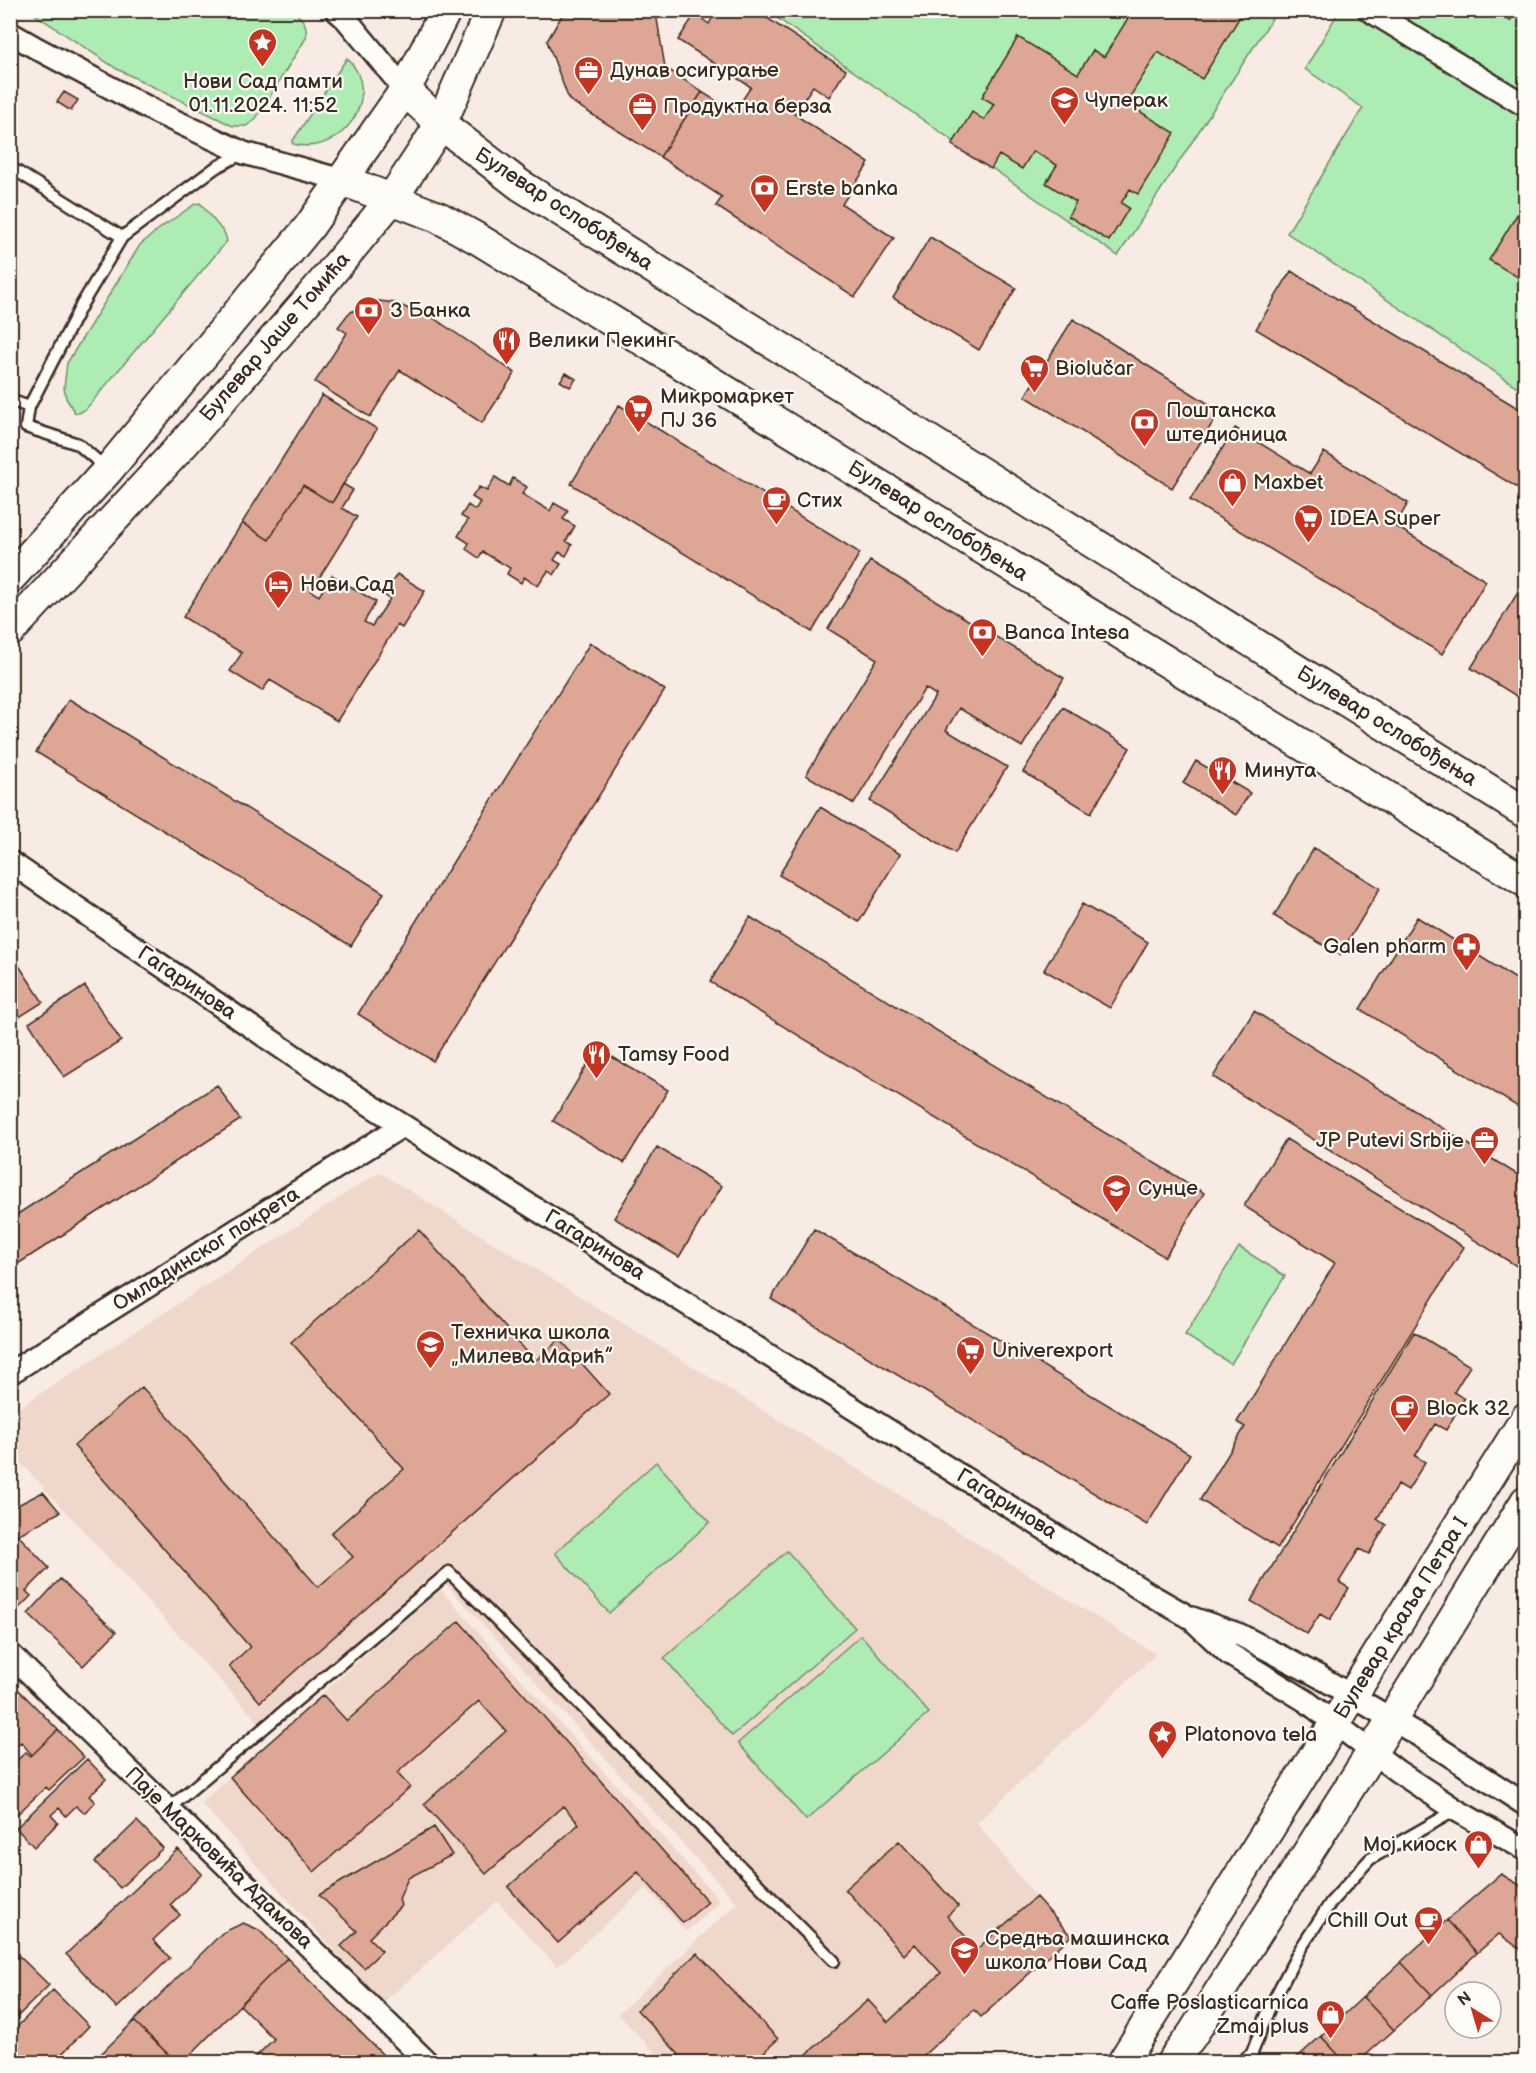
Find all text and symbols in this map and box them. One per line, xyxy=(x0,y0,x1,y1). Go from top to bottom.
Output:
place icon: Нови Сад памти 01.11.2024. 11:52 xyxy=(247,26,279,68)
office icon: Дунав осигурање xyxy=(573,54,605,96)
place label: Дунав осигурање xyxy=(610,58,779,83)
place label: Нови Сад памти 01.11.2024. 11:52 xyxy=(183,69,343,118)
school or university icon: Чуперак xyxy=(1048,84,1080,126)
place label: Чуперак xyxy=(1085,88,1168,113)
office icon: Продуктна берза xyxy=(626,90,658,132)
place label: Продуктна берза xyxy=(663,94,832,119)
street label: Булевар ослобођења xyxy=(470,142,658,276)
bank icon: Erste banka xyxy=(748,172,780,214)
place label: Erste banka xyxy=(785,176,898,201)
street label: Булевар Јаше Томића xyxy=(195,247,356,427)
bank icon: 3 Банка xyxy=(353,294,385,336)
place label: 3 Банка xyxy=(390,298,471,323)
restaurant icon: Велики Пекинг xyxy=(491,324,523,366)
place label: Велики Пекинг xyxy=(528,328,676,353)
supermarket icon: Biolučar xyxy=(1018,352,1050,394)
place label: Biolučar xyxy=(1055,356,1134,381)
place label: Микромаркет ПЈ 36 xyxy=(660,384,794,433)
supermarket icon: Микромаркет ПЈ 36 xyxy=(623,392,655,434)
place label: Поштанска штедионица xyxy=(1166,398,1288,447)
bank icon: Поштанска штедионица xyxy=(1129,406,1161,448)
street label: Булевар ослобођења xyxy=(843,455,1033,587)
shop icon: Maxbet xyxy=(1216,466,1248,508)
place label: Maxbet xyxy=(1253,470,1324,495)
cafe icon: Стих xyxy=(760,484,792,526)
place label: Стих xyxy=(797,488,843,513)
supermarket icon: IDEA Super xyxy=(1293,502,1325,544)
place label: IDEA Super xyxy=(1330,506,1441,531)
hotel icon: Нови Сад xyxy=(263,568,295,610)
place label: Нови Сад xyxy=(300,572,395,597)
bank icon: Banca Intesa xyxy=(967,616,999,658)
place label: Banca Intesa xyxy=(1004,620,1130,645)
street label: Булевар ослобођења xyxy=(1292,660,1482,792)
restaurant icon: Минута xyxy=(1207,754,1239,796)
place label: Минута xyxy=(1244,758,1317,783)
pharmacy icon: Galen pharm xyxy=(1451,930,1483,972)
place label: Galen pharm xyxy=(1323,934,1446,959)
street label: Гагаринова xyxy=(133,941,242,1026)
restaurant icon: Tamsy Food xyxy=(581,1038,613,1080)
place label: Tamsy Food xyxy=(618,1042,730,1067)
office icon: JP Putevi Srbije xyxy=(1469,1124,1501,1166)
place label: JP Putevi Srbije xyxy=(1316,1128,1464,1153)
school or university icon: Сунце xyxy=(1101,1172,1133,1214)
place label: Сунце xyxy=(1138,1176,1198,1201)
street label: Омладинског покрета xyxy=(108,1181,304,1317)
street label: Гагаринова xyxy=(540,1204,650,1286)
place label: Техничка школа „Милева Марић” xyxy=(451,1320,613,1369)
school or university icon: Техничка школа „Милева Марић” xyxy=(414,1328,446,1370)
supermarket icon: Univerexport xyxy=(955,1334,987,1376)
place label: Univerexport xyxy=(992,1338,1114,1363)
cafe icon: Block 32 xyxy=(1389,1392,1421,1434)
place label: Block 32 xyxy=(1426,1396,1510,1421)
street label: Гагаринова xyxy=(952,1463,1062,1545)
street label: Булевар краља Петра I xyxy=(1329,1513,1473,1723)
place icon: Platonova tela xyxy=(1147,1718,1179,1760)
place label: Platonova tela xyxy=(1184,1722,1317,1747)
street label: Паје Марковића Адамова xyxy=(120,1762,318,1955)
shop icon: Мој киоск xyxy=(1462,1828,1494,1870)
place label: Мој киоск xyxy=(1363,1832,1457,1857)
cafe icon: Chill Out xyxy=(1413,1904,1445,1946)
place label: Chill Out xyxy=(1327,1908,1409,1933)
place label: Средња машинска школа Нови Сад xyxy=(985,1926,1170,1975)
school or university icon: Средња машинска школа Нови Сад xyxy=(948,1934,980,1976)
north arrow xyxy=(1443,1980,1503,2040)
text: N xyxy=(1454,1988,1475,2010)
place label: Caffe Poslasticarnica Zmaj plus xyxy=(1110,1990,1309,2039)
shop icon: Caffe Poslasticarnica Zmaj plus xyxy=(1314,1998,1346,2040)

